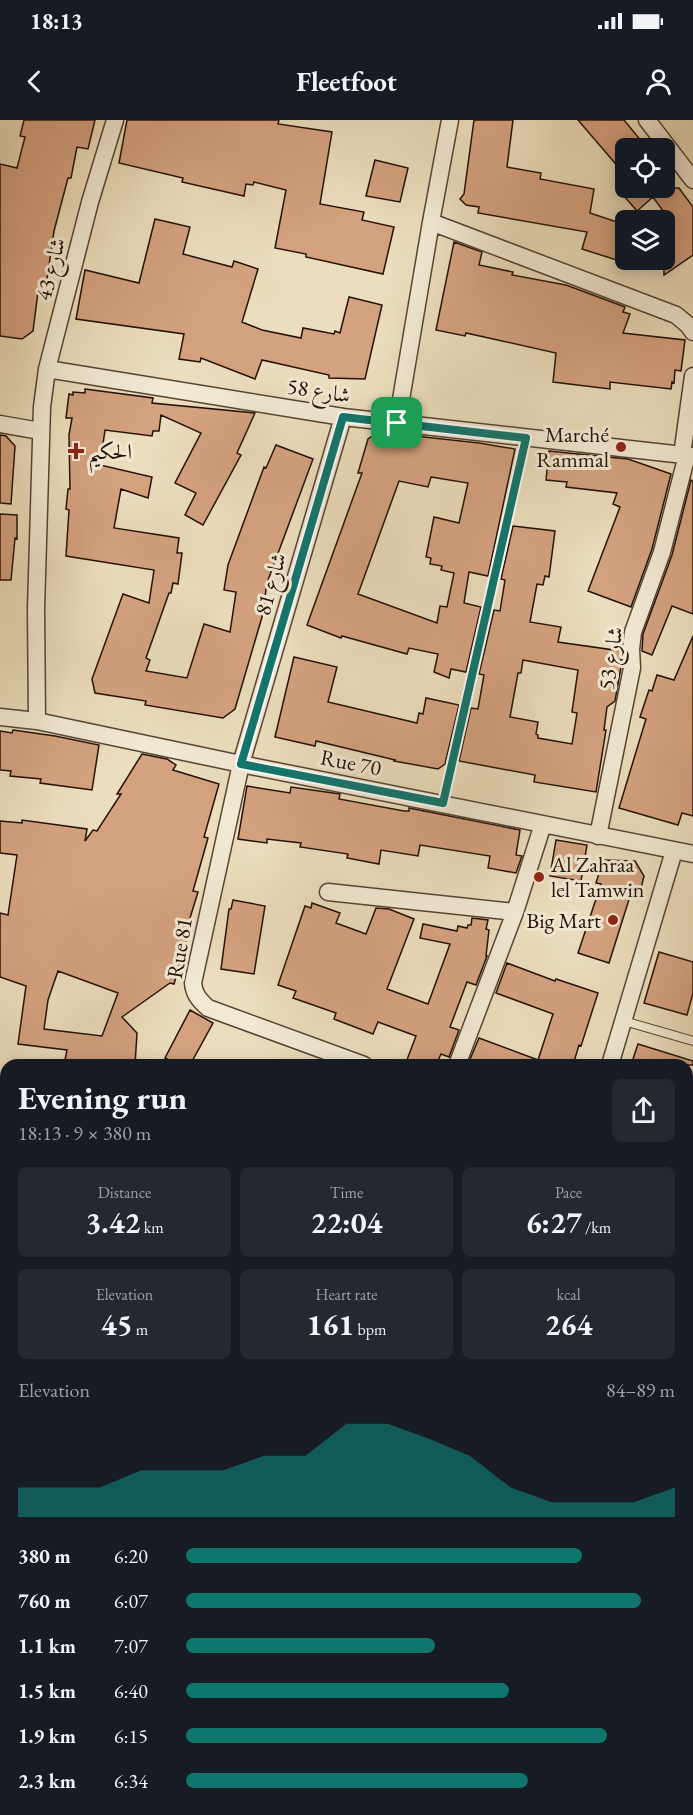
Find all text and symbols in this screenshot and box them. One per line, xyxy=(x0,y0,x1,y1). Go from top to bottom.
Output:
text: 18:13 xyxy=(30,7,83,36)
text: Fleetfoot xyxy=(296,64,397,99)
icon: back xyxy=(18,65,51,98)
icon: person xyxy=(642,65,675,98)
map controls xyxy=(615,138,675,270)
button: locate xyxy=(615,138,675,198)
button: layers xyxy=(615,210,675,270)
street label: شارع 43 xyxy=(29,235,76,305)
street label: شارع 58 xyxy=(285,371,353,414)
pin xyxy=(371,397,422,448)
icon: arrive xyxy=(380,406,413,439)
place label: Marché Rammal xyxy=(536,420,609,474)
place label: الحكيم xyxy=(88,437,132,473)
marker: Marché Rammal xyxy=(614,440,628,454)
marker: الحكيم xyxy=(69,444,83,458)
street label: شارع 81 xyxy=(248,550,297,620)
street label: شارع 53 xyxy=(591,624,634,692)
street label: Rue 70 xyxy=(318,742,384,783)
place label: Al Zahraa lel Tamwin xyxy=(550,850,645,904)
marker: Al Zahraa lel Tamwin xyxy=(532,870,546,884)
place label: Big Mart xyxy=(526,906,601,935)
marker: Big Mart xyxy=(606,913,620,927)
street label: Rue 81 xyxy=(160,915,199,981)
text: Evening run xyxy=(18,1076,187,1119)
button: share xyxy=(612,1079,675,1142)
text: 18:13 · 9 × 380 m xyxy=(18,1120,151,1146)
text: Distance xyxy=(98,1182,151,1203)
text: Time xyxy=(330,1182,363,1203)
text: Pace xyxy=(555,1182,582,1203)
text: 3.42 xyxy=(85,1203,140,1242)
text: 22:04 xyxy=(311,1203,382,1242)
text: 6:27 xyxy=(526,1203,582,1242)
text: km xyxy=(140,1217,164,1238)
text: /km xyxy=(582,1217,611,1238)
text: Elevation xyxy=(96,1284,153,1305)
text: Heart rate xyxy=(315,1284,378,1305)
text: kcal xyxy=(556,1284,581,1305)
text: 45 xyxy=(101,1305,133,1344)
text: 161 xyxy=(307,1305,354,1344)
text: 264 xyxy=(545,1305,592,1344)
text: m xyxy=(133,1319,148,1340)
text: bpm xyxy=(354,1319,386,1340)
text: Elevation xyxy=(18,1377,90,1403)
text: 84–89 m xyxy=(606,1377,675,1403)
text: 380 m xyxy=(18,1543,71,1569)
text: 6:20 xyxy=(114,1543,148,1569)
text: 760 m xyxy=(18,1588,71,1614)
text: 6:07 xyxy=(114,1588,148,1614)
text: 1.1 km xyxy=(18,1633,76,1659)
text: 7:07 xyxy=(114,1633,148,1659)
text: 1.5 km xyxy=(18,1678,76,1704)
text: 6:40 xyxy=(114,1678,148,1704)
text: 1.9 km xyxy=(18,1723,76,1749)
text: 6:15 xyxy=(114,1723,148,1749)
text: 2.3 km xyxy=(18,1768,76,1794)
text: 6:34 xyxy=(114,1768,148,1794)

